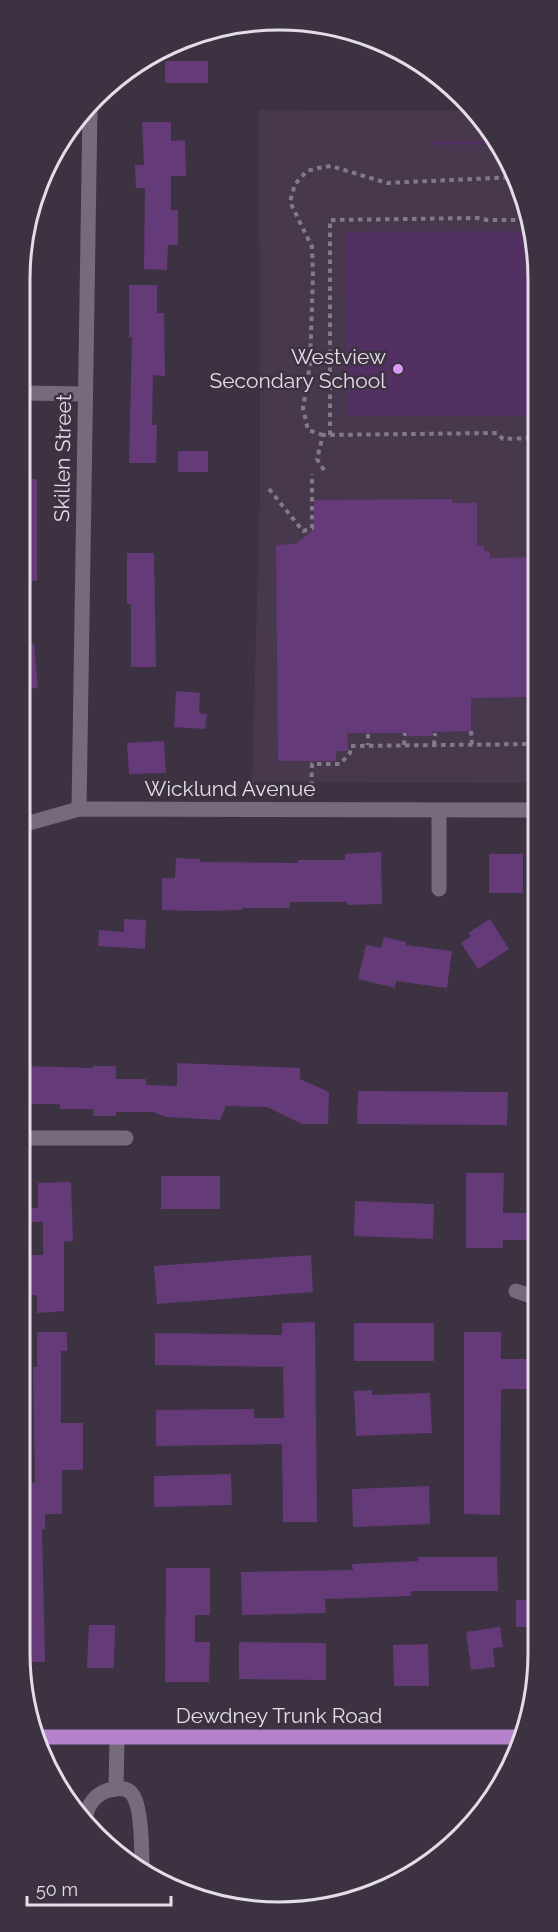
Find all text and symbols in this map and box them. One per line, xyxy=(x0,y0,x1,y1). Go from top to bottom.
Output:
place label: Westview Secondary School xyxy=(209,344,386,393)
marker: Westview Secondary School xyxy=(391,362,405,376)
street label: Skillen Street xyxy=(49,394,76,522)
street label: Wicklund Avenue xyxy=(144,776,316,801)
street label: Dewdney Trunk Road xyxy=(176,1703,382,1728)
scale bar xyxy=(27,1869,171,1907)
text: 50 m xyxy=(36,1879,78,1900)

